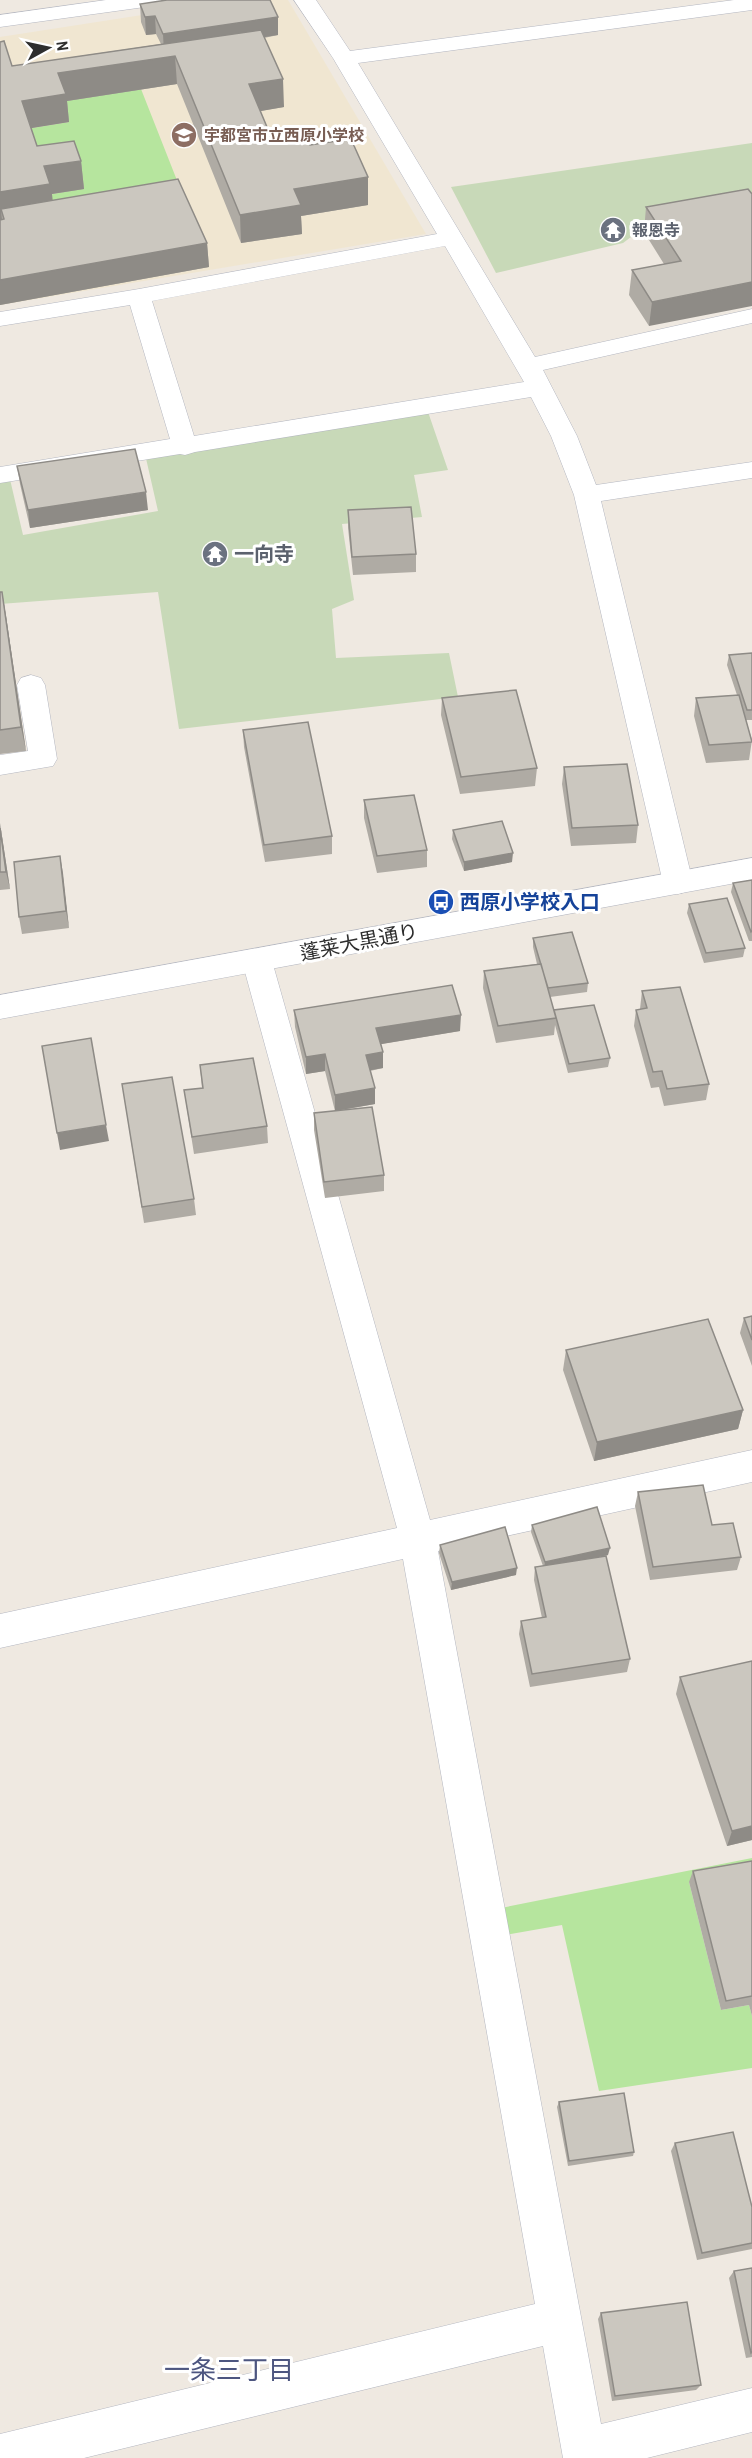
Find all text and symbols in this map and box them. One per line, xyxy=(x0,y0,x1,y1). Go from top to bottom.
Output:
north arrow xyxy=(18,18,78,78)
text: N xyxy=(51,40,74,52)
school or university icon: 宇都宮市立西原小学校 xyxy=(169,120,199,150)
place label: 宇都宮市立西原小学校 xyxy=(204,124,364,146)
temple icon: 報恩寺 xyxy=(598,215,628,245)
place label: 報恩寺 xyxy=(632,219,680,241)
temple icon: 一向寺 xyxy=(200,539,230,569)
place label: 一向寺 xyxy=(234,540,294,567)
bus stop icon: 西原小学校入口 xyxy=(426,887,456,917)
place label: 西原小学校入口 xyxy=(460,888,600,915)
street label: 蓬莱大黒通り xyxy=(297,917,420,966)
district label: 一条三丁目 xyxy=(164,2352,294,2387)

